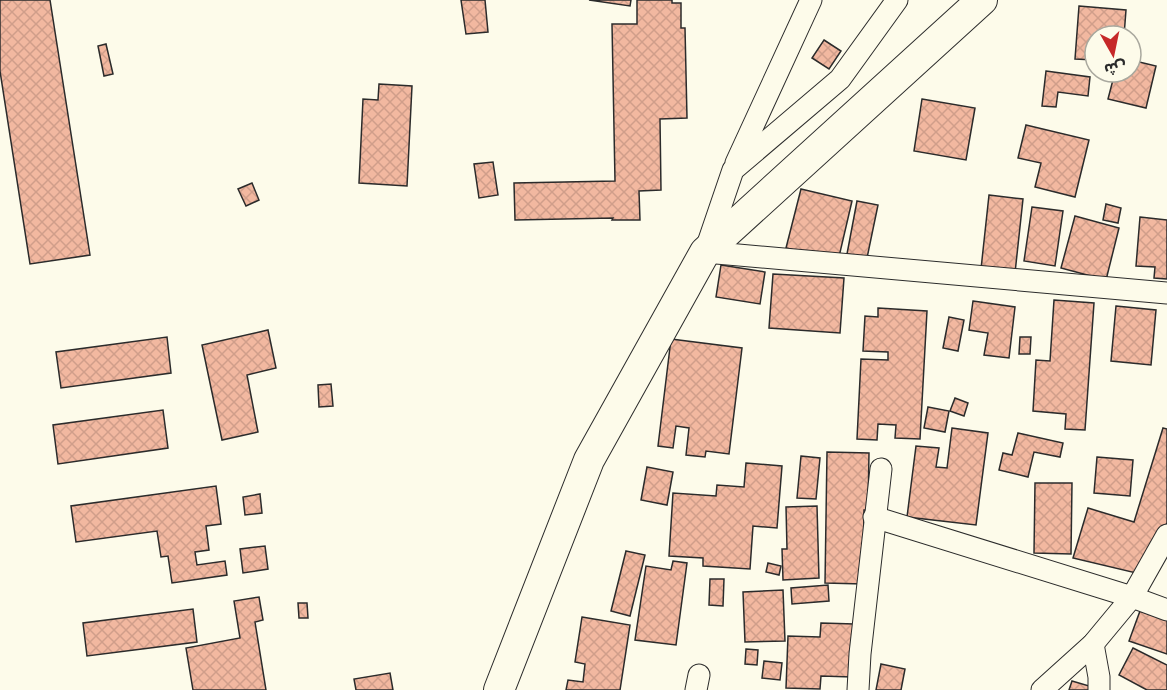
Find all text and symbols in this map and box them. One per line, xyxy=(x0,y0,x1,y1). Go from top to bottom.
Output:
north arrow xyxy=(1083,24,1143,84)
text: ش xyxy=(1103,57,1128,79)

